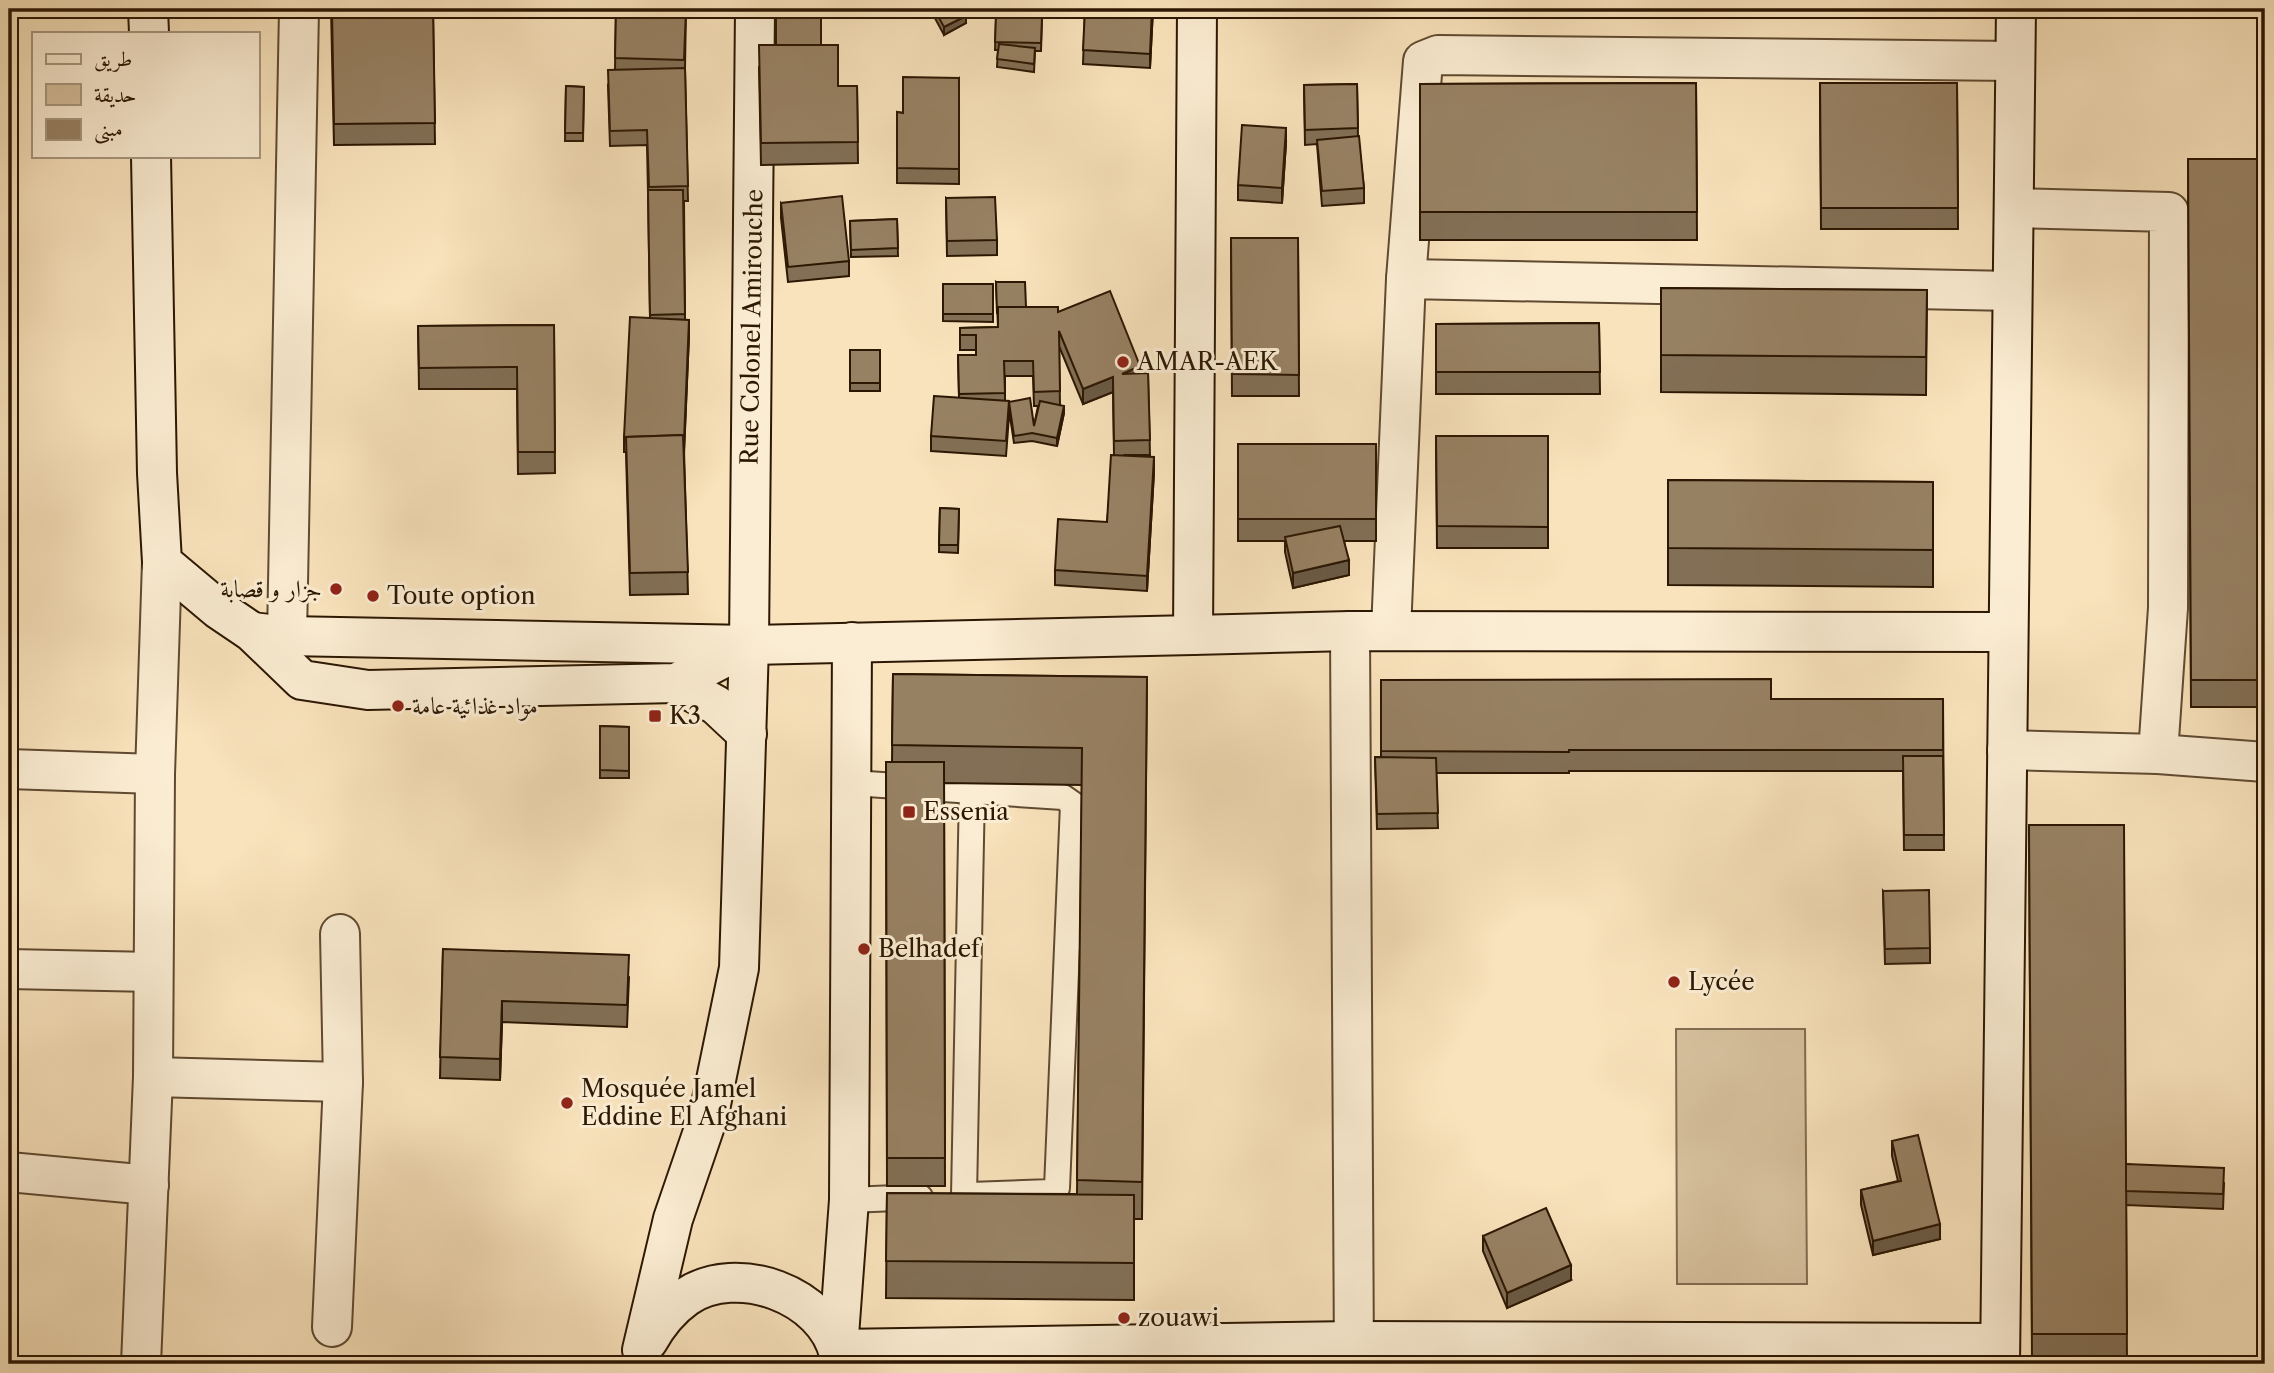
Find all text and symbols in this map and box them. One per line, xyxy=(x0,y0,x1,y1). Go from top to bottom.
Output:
legend xyxy=(32,32,259,158)
text: طريق xyxy=(94,46,132,72)
text: حديقة xyxy=(94,82,137,108)
text: مبنى xyxy=(94,116,123,144)
street label: Rue Colonel Amirouche xyxy=(735,189,768,465)
place label: AMAR-AEK xyxy=(1136,347,1279,376)
marker: AMAR-AEK xyxy=(1115,354,1131,370)
place label: جزار و قصابة xyxy=(220,574,322,603)
marker: جزار و قصابة xyxy=(328,581,344,597)
place label: Toute option xyxy=(387,581,536,610)
marker: Toute option xyxy=(365,588,381,604)
place label: مواد غذائية عامة xyxy=(412,691,538,721)
marker: مواد غذائية عامة xyxy=(390,698,406,714)
place label: K3 xyxy=(669,701,701,730)
marker: K3 xyxy=(647,708,663,724)
place label: Essenia xyxy=(923,797,1009,826)
marker: Essenia xyxy=(901,804,917,820)
place label: Belhadef xyxy=(878,934,982,963)
marker: Belhadef xyxy=(856,941,872,957)
place label: Lycée xyxy=(1688,967,1755,996)
marker: Lycée xyxy=(1666,974,1682,990)
place label: Mosquée Jamel Eddine El Afghani xyxy=(581,1074,787,1131)
marker: Mosquée Jamel Eddine El Afghani xyxy=(559,1095,575,1111)
place label: zouawi xyxy=(1138,1303,1219,1332)
marker: zouawi xyxy=(1116,1310,1132,1326)

